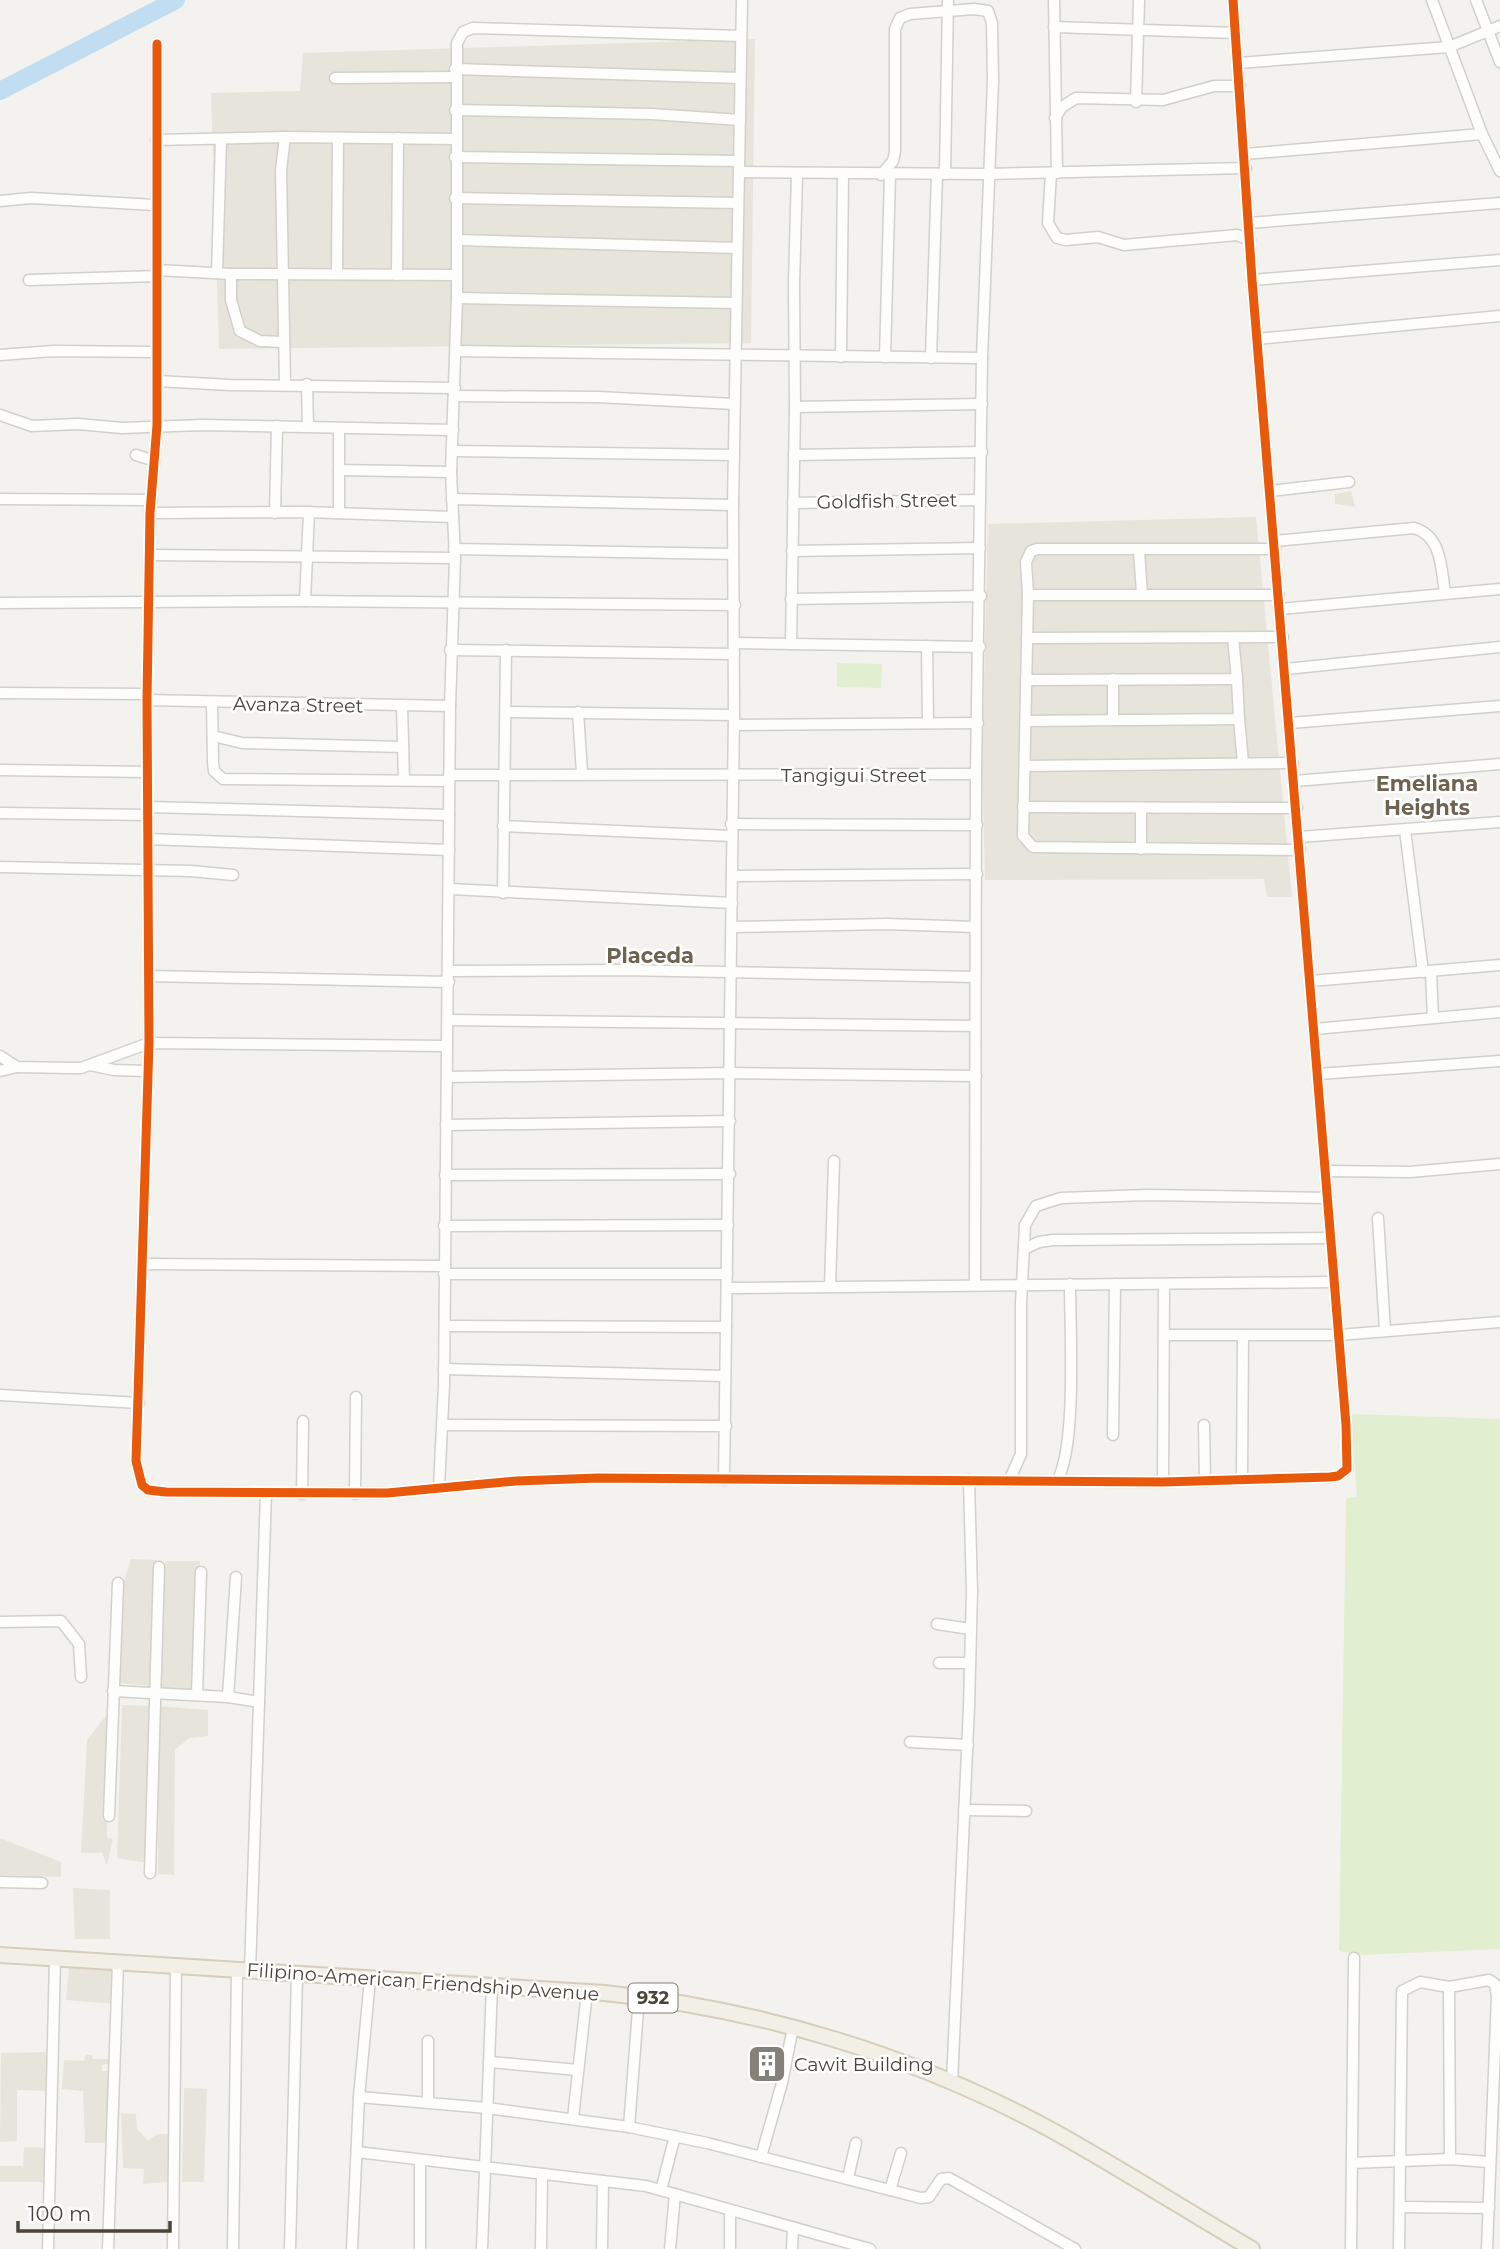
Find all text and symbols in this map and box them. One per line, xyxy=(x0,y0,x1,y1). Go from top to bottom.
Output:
street label: Goldfish Street xyxy=(817,488,958,514)
street label: Avanza Street xyxy=(233,692,364,718)
street label: Tangigui Street xyxy=(781,764,927,787)
district label: Emeliana Heights xyxy=(1376,771,1478,820)
district label: Placeda xyxy=(606,943,694,968)
street label: Filipino-American Friendship Avenue xyxy=(246,1958,600,2006)
road number: 932 xyxy=(628,1984,678,2012)
building icon: Cawit Building xyxy=(746,2043,788,2085)
place label: Cawit Building xyxy=(794,2053,934,2076)
scale bar xyxy=(18,2190,170,2234)
text: 100 m xyxy=(28,2201,91,2226)

